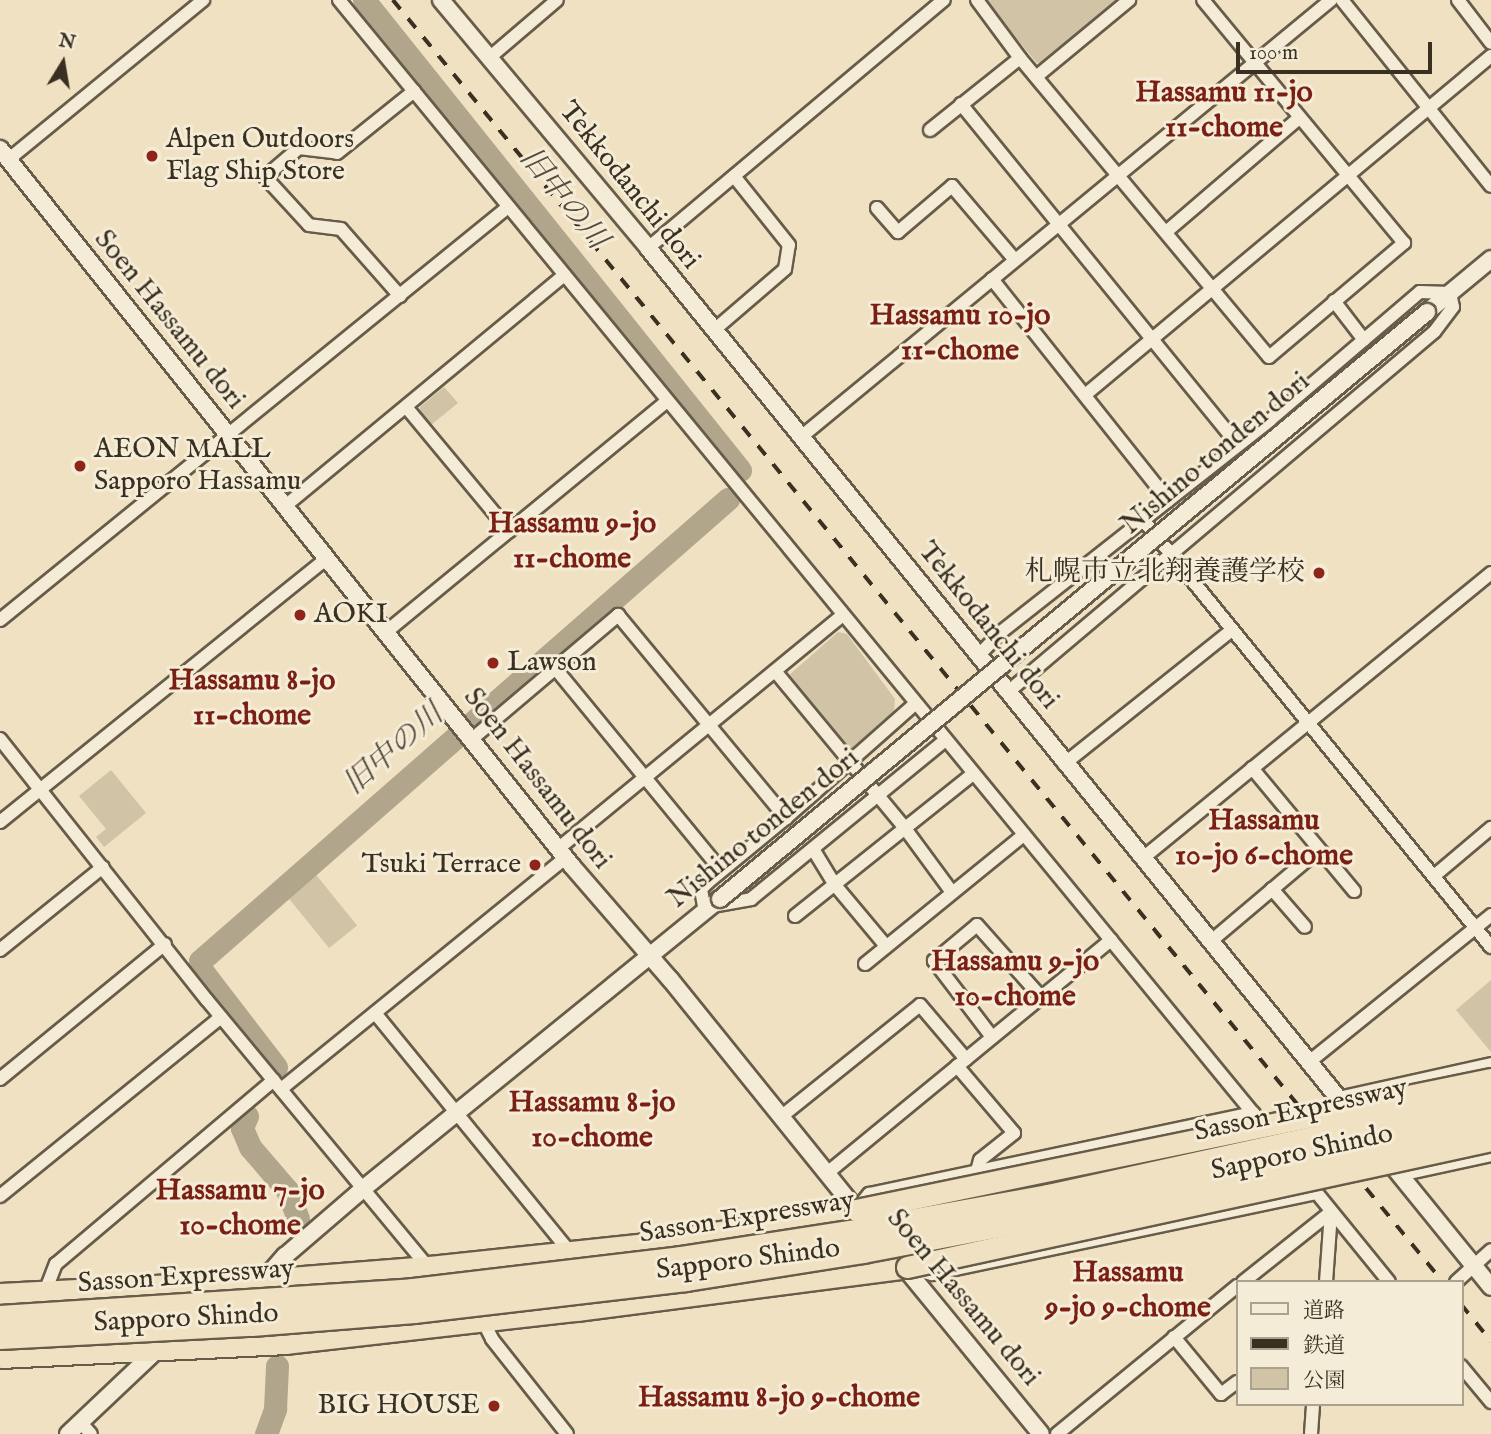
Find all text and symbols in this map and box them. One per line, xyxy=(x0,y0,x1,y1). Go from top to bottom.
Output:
north arrow xyxy=(28,28,98,98)
scale bar xyxy=(1239,28,1435,72)
text: N xyxy=(57,29,77,56)
text: 100 m xyxy=(1249,40,1298,67)
district label: Hassamu 11-jo 11-chome xyxy=(1135,75,1313,146)
street label: Tekkodanchi dori xyxy=(551,95,707,277)
place label: Alpen Outdoors Flag Ship Store xyxy=(166,123,354,189)
water label: 旧中の川 xyxy=(511,141,615,257)
marker: Alpen Outdoors Flag Ship Store xyxy=(144,148,160,164)
street label: Soen Hassamu dori xyxy=(86,224,252,416)
district label: Hassamu 10-jo 11-chome xyxy=(870,298,1050,368)
street label: Nishino tonden dori xyxy=(1115,365,1317,543)
place label: AEON MALL Sapporo Hassamu xyxy=(94,433,301,499)
marker: AEON MALL Sapporo Hassamu xyxy=(72,458,88,474)
district label: Hassamu 9-jo 11-chome xyxy=(488,506,656,576)
street label: Tekkodanchi dori xyxy=(910,535,1066,717)
place label: 札幌市立北翔養護学校 xyxy=(1025,556,1305,590)
marker: 札幌市立北翔養護学校 xyxy=(1311,565,1327,581)
place label: AOKI xyxy=(314,598,388,632)
marker: AOKI xyxy=(292,607,308,623)
place label: Lawson xyxy=(507,646,597,680)
marker: Lawson xyxy=(485,655,501,671)
district label: Hassamu 8-jo 11-chome xyxy=(169,663,335,734)
street label: Soen Hassamu dori xyxy=(456,682,618,876)
water label: 旧中の川 xyxy=(337,697,451,803)
street label: Nishino tonden dori xyxy=(662,742,866,916)
district label: Hassamu 10-jo 6-chome xyxy=(1175,803,1353,874)
place label: Tsuki Terrace xyxy=(361,848,521,882)
marker: Tsuki Terrace xyxy=(527,857,543,873)
district label: Hassamu 9-jo 10-chome xyxy=(931,944,1099,1014)
street label: Sasson Expressway xyxy=(1191,1072,1411,1150)
district label: Hassamu 8-jo 10-chome xyxy=(509,1085,675,1156)
street label: Sapporo Shindo xyxy=(1208,1117,1396,1189)
district label: Hassamu 7-jo 10-chome xyxy=(155,1173,325,1244)
street label: Sasson Expressway xyxy=(637,1184,857,1252)
street label: Soen Hassamu dori xyxy=(879,1203,1047,1393)
street label: Sapporo Shindo xyxy=(654,1232,842,1288)
street label: Sasson Expressway xyxy=(77,1253,295,1301)
district label: Hassamu 9-jo 9-chome xyxy=(1045,1255,1211,1326)
legend xyxy=(1236,1280,1463,1406)
street label: Sapporo Shindo xyxy=(93,1297,279,1341)
text: 道路 xyxy=(1303,1298,1345,1325)
text: 鉄道 xyxy=(1303,1333,1345,1360)
text: 公園 xyxy=(1303,1368,1345,1395)
district label: Hassamu 8-jo 9-chome xyxy=(638,1380,920,1416)
place label: BIG HOUSE xyxy=(318,1389,480,1423)
marker: BIG HOUSE xyxy=(486,1398,502,1414)

